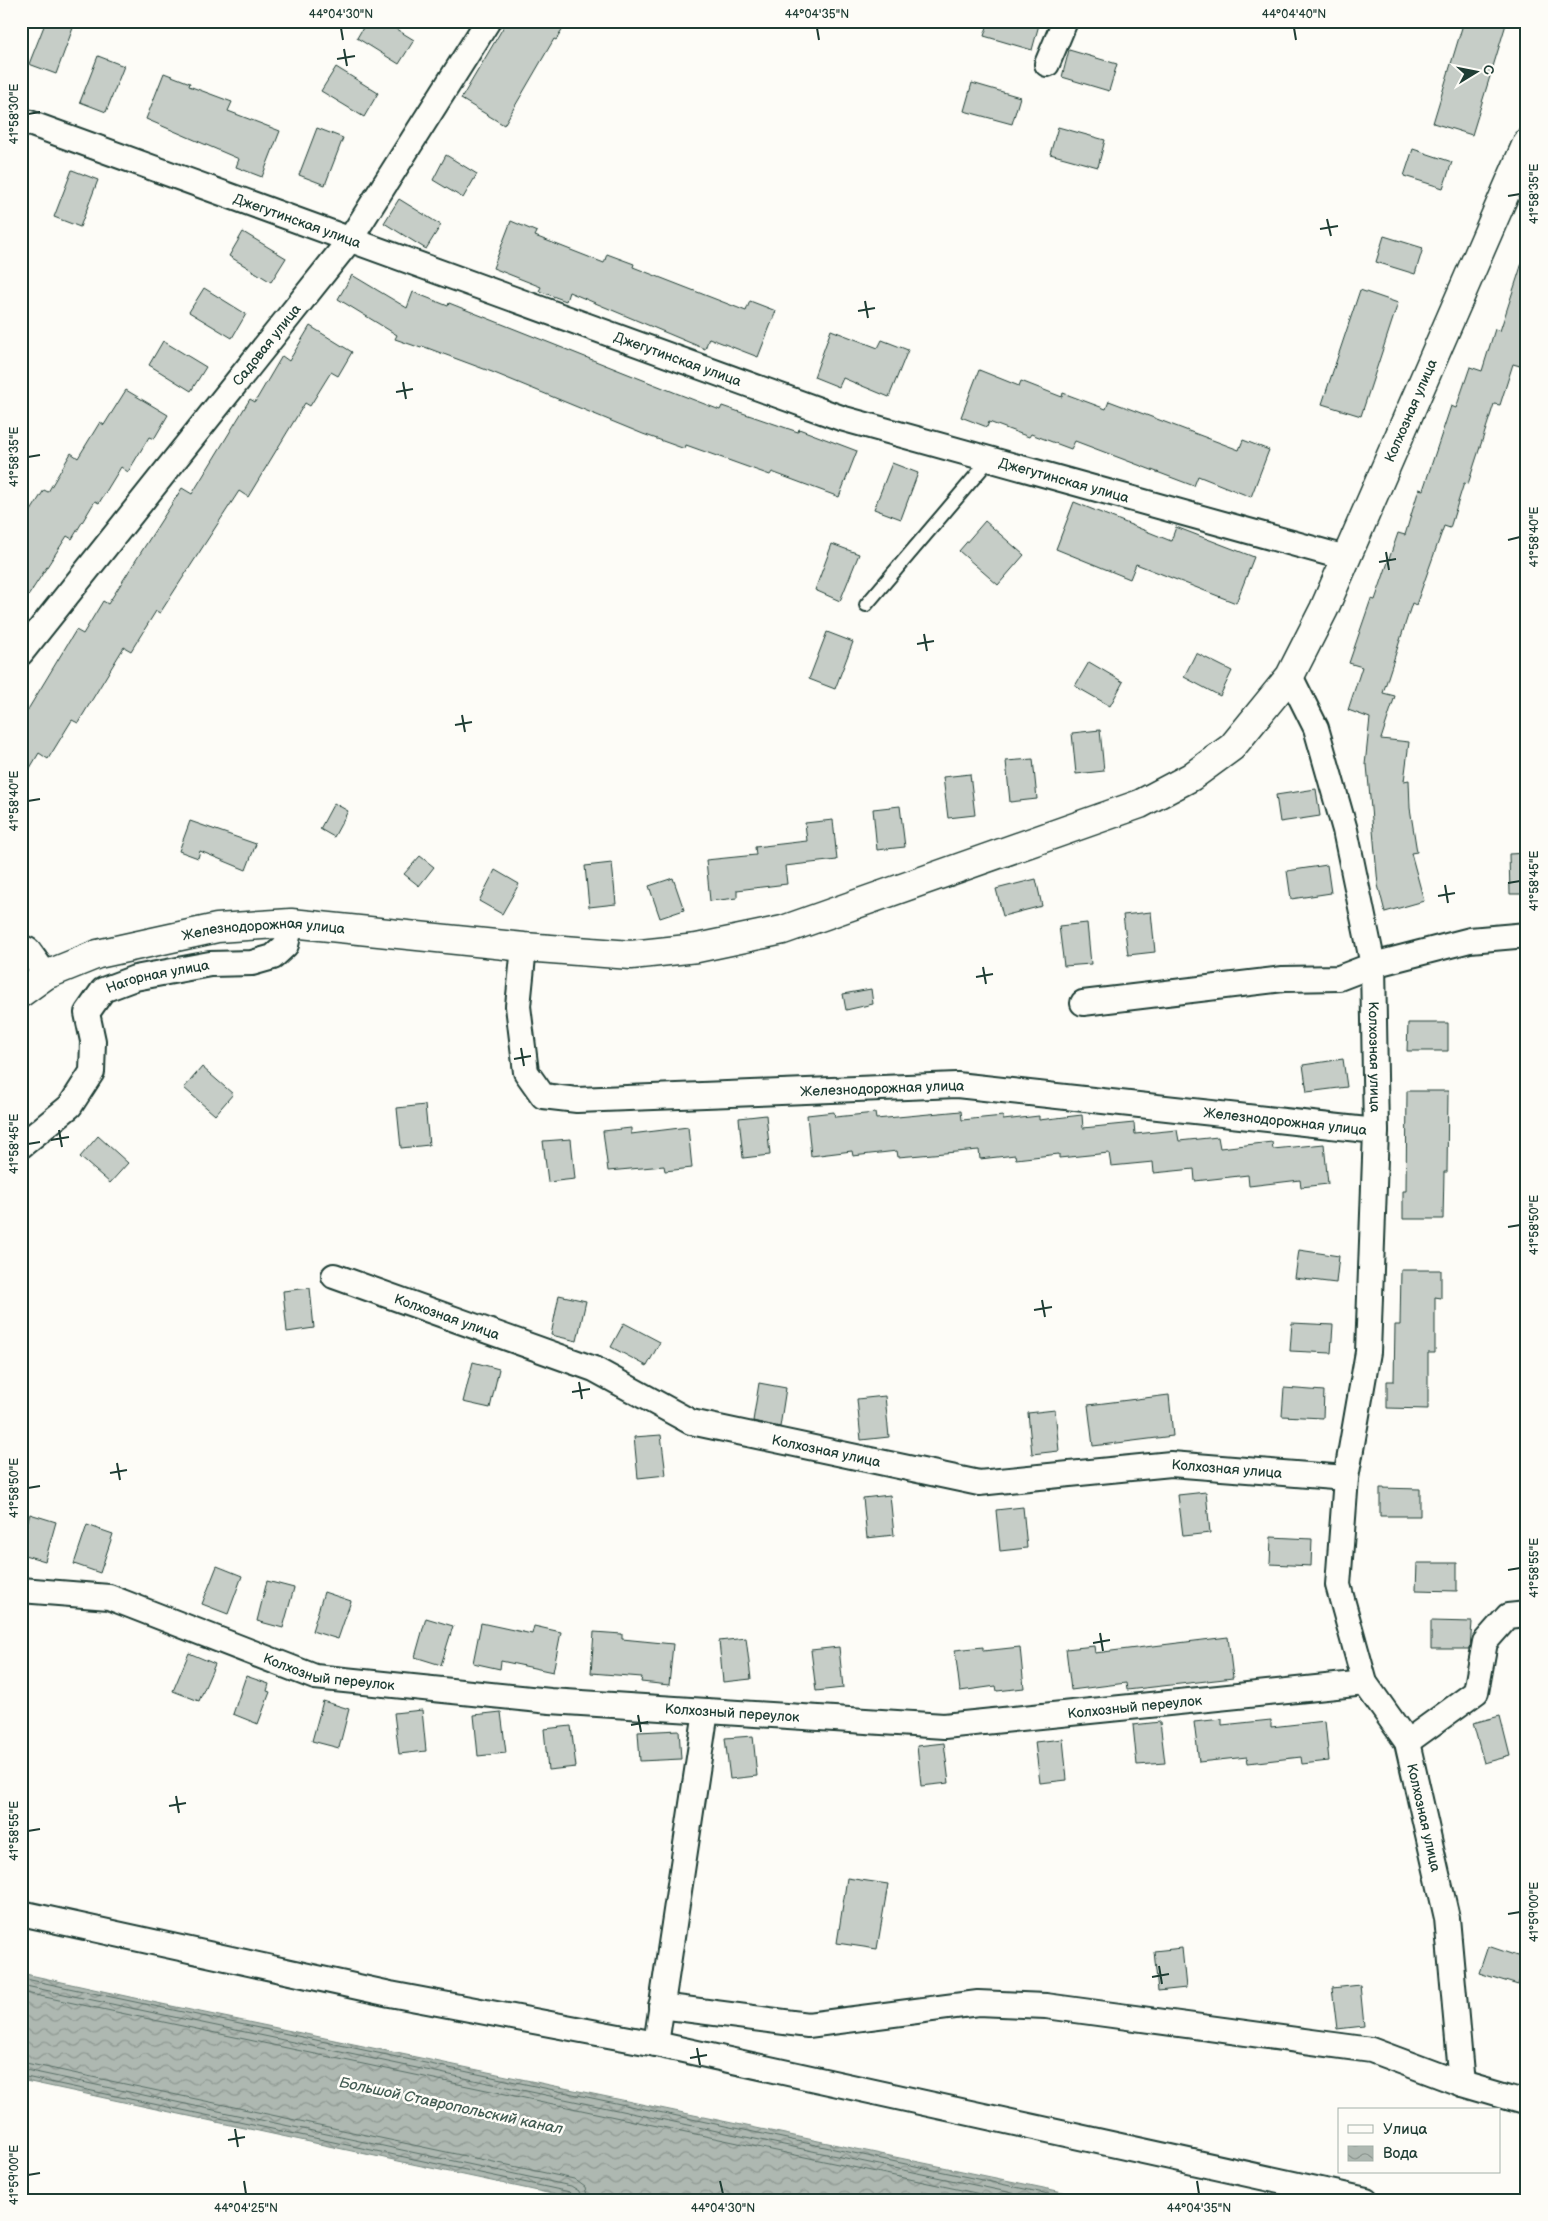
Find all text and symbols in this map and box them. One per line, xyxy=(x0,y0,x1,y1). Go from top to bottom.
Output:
text: 44°04'30"N xyxy=(309,7,373,22)
text: 44°04'35"N xyxy=(785,7,849,22)
text: 44°04'40"N xyxy=(1262,7,1326,22)
north arrow xyxy=(1450,48,1500,98)
text: С xyxy=(1479,64,1498,76)
text: 41°58'30"E xyxy=(7,83,22,144)
text: 41°58'35"E xyxy=(1527,164,1542,224)
street label: Джегутинская улица xyxy=(231,189,364,252)
street label: Садовая улица xyxy=(229,300,304,389)
street label: Джегутинская улица xyxy=(612,328,745,390)
street label: Колхозная улица xyxy=(1381,356,1441,465)
text: 41°58'35"E xyxy=(7,427,22,487)
street label: Джегутинская улица xyxy=(997,454,1132,506)
text: 41°58'40"E xyxy=(1527,507,1542,567)
text: 41°58'40"E xyxy=(7,771,22,831)
text: 41°58'45"E xyxy=(1527,851,1542,911)
street label: Железнодорожная улица xyxy=(180,914,347,944)
street label: Нагорная улица xyxy=(104,956,211,997)
street label: Колхозная улица xyxy=(1365,1001,1384,1113)
street label: Железнодорожная улица xyxy=(800,1076,966,1100)
street label: Железнодорожная улица xyxy=(1203,1104,1369,1139)
text: 41°58'45"E xyxy=(7,1114,22,1174)
text: 41°58'50"E xyxy=(1527,1195,1542,1255)
street label: Колхозная улица xyxy=(392,1290,503,1343)
street label: Колхозная улица xyxy=(770,1431,883,1471)
street label: Колхозная улица xyxy=(1171,1456,1283,1481)
text: 41°58'50"E xyxy=(7,1458,22,1518)
text: 41°58'55"E xyxy=(1527,1538,1542,1598)
street label: Колхозный переулок xyxy=(261,1649,396,1694)
street label: Колхозный переулок xyxy=(1067,1691,1203,1722)
street label: Колхозный переулок xyxy=(664,1700,801,1725)
street label: Колхозная улица xyxy=(1404,1762,1445,1874)
text: 41°58'55"E xyxy=(7,1801,22,1861)
text: 41°59'00"E xyxy=(1527,1882,1542,1942)
water label: Большой Ставропольский канал xyxy=(338,2073,565,2139)
legend xyxy=(1338,2108,1500,2174)
text: Улица xyxy=(1383,2120,1428,2139)
text: Вода xyxy=(1383,2144,1418,2163)
text: 41°59'00"E xyxy=(7,2145,22,2205)
text: 44°04'25"N xyxy=(214,2201,278,2216)
text: 44°04'30"N xyxy=(691,2201,755,2216)
text: 44°04'35"N xyxy=(1167,2201,1231,2216)

